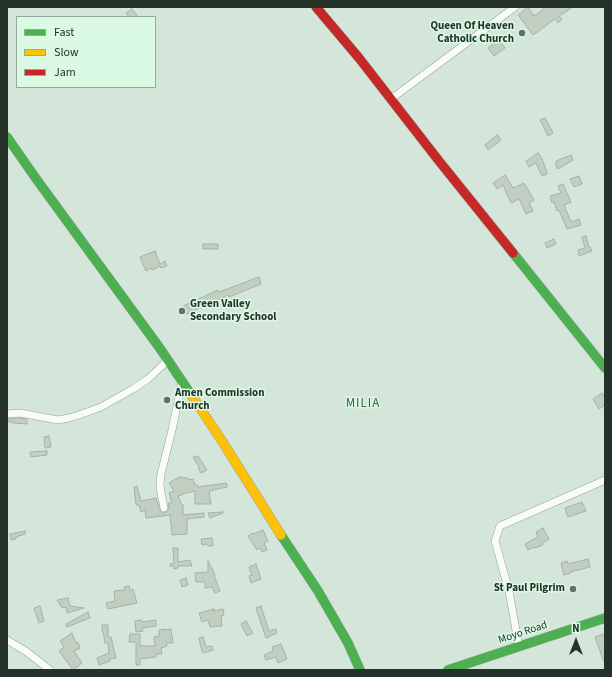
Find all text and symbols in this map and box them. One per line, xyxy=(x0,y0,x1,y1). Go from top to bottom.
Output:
legend xyxy=(16,16,156,88)
place label: Queen Of Heaven Catholic Church xyxy=(430,20,514,46)
text: Fast xyxy=(54,24,74,41)
marker: Queen Of Heaven Catholic Church xyxy=(517,28,527,38)
text: Slow xyxy=(54,44,79,61)
text: Jam xyxy=(54,64,76,81)
place label: Green Valley Secondary School xyxy=(190,298,276,324)
marker: Green Valley Secondary School xyxy=(177,306,187,316)
place label: Amen Commission Church xyxy=(175,387,264,413)
marker: Amen Commission Church xyxy=(162,395,172,405)
district label: MILIA xyxy=(346,396,380,412)
place label: St Paul Pilgrim xyxy=(494,582,565,596)
marker: St Paul Pilgrim xyxy=(568,584,578,594)
street label: Moyo Road xyxy=(497,619,549,647)
north arrow xyxy=(556,621,596,661)
text: N xyxy=(572,621,580,636)

